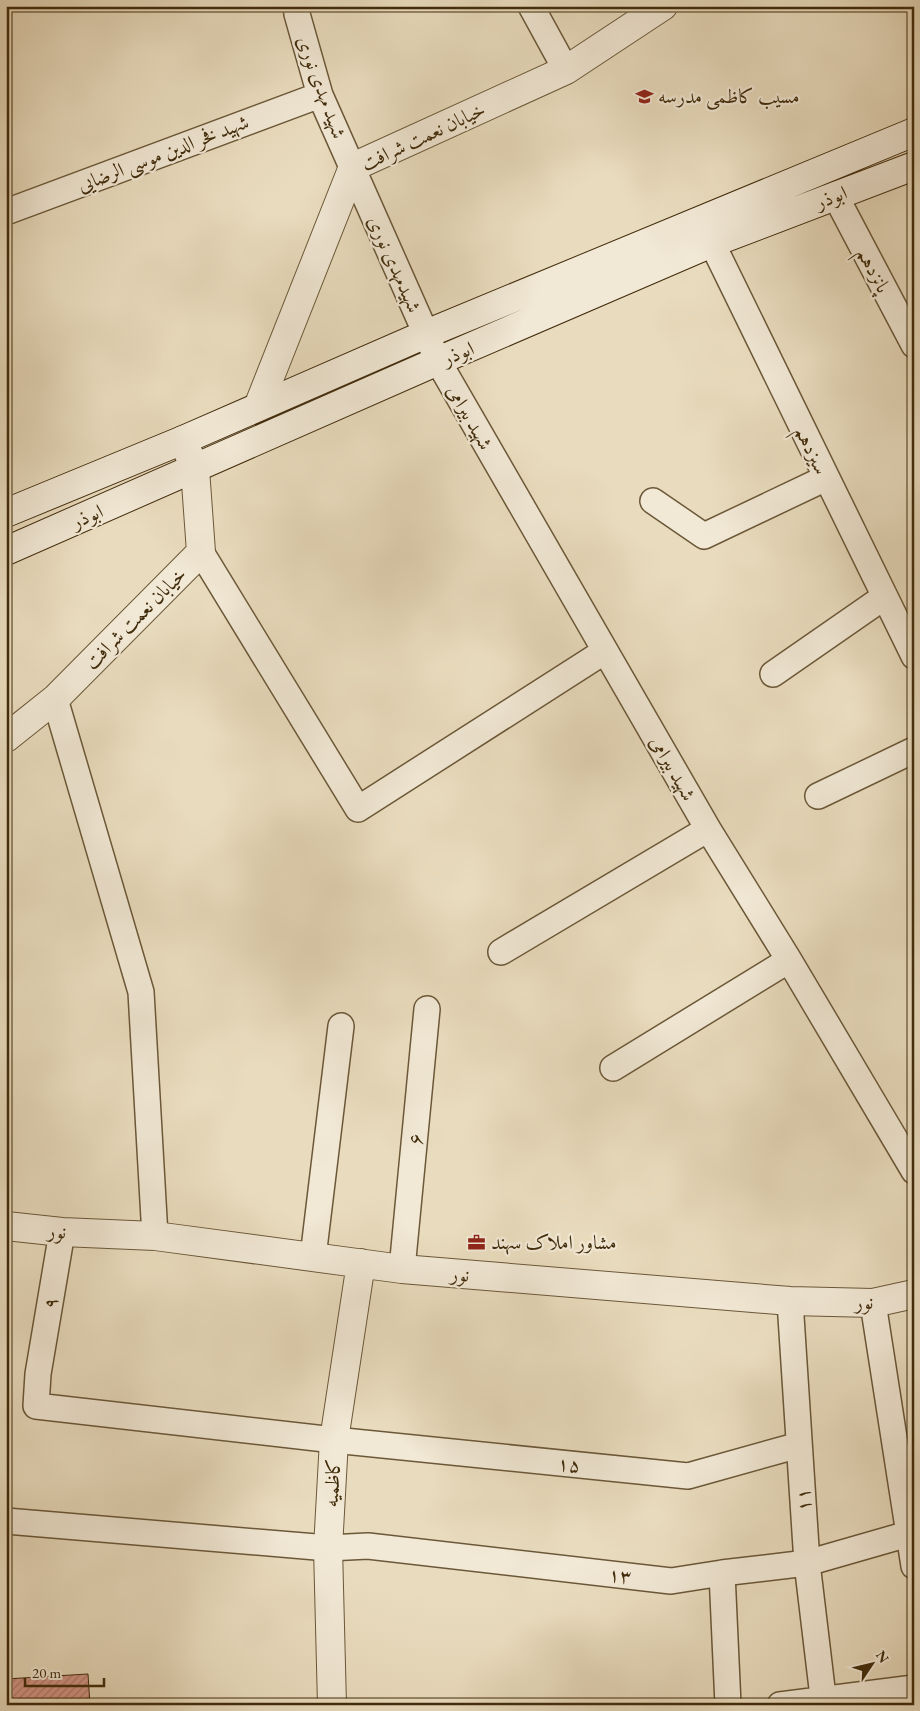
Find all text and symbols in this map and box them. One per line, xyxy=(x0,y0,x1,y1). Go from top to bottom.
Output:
street label: شهید مهدی نوری xyxy=(291,32,353,142)
place label: مسیب کاظمی مدرسه xyxy=(658,83,800,110)
school or university icon: مسیب کاظمی مدرسه xyxy=(634,86,654,106)
street label: خیابان نعمت شرافت xyxy=(357,96,490,177)
street label: شهید فخر الدین موسی الرضایی xyxy=(74,108,253,199)
street label: ابوذر xyxy=(810,179,851,216)
street label: شهیدمهدی نوری xyxy=(362,211,428,317)
street label: پانزدهم xyxy=(846,243,897,301)
street label: ابوذر xyxy=(436,335,478,372)
street label: شهید بیرامی xyxy=(441,380,499,454)
street label: سیزدهم xyxy=(784,421,835,481)
street label: ابوذر xyxy=(65,498,107,535)
street label: خیابان نعمت شرافت xyxy=(78,561,192,675)
street label: شهید بیرامی xyxy=(644,731,702,805)
street label: ۶ xyxy=(402,1132,428,1146)
street label: نور xyxy=(45,1217,67,1245)
place label: مشاور املاک سهند xyxy=(491,1229,617,1255)
office icon: مشاور املاک سهند xyxy=(467,1232,487,1252)
street label: نور xyxy=(448,1260,471,1288)
street label: نور xyxy=(852,1289,874,1315)
street label: ۹ xyxy=(36,1295,64,1311)
street label: ۱۵ xyxy=(556,1450,582,1478)
street label: کاظمیه xyxy=(317,1458,347,1508)
street label: ۱۱ xyxy=(789,1487,817,1513)
street label: ۱۳ xyxy=(607,1561,633,1589)
north arrow xyxy=(848,1638,898,1688)
text: N xyxy=(872,1647,894,1667)
scale bar xyxy=(25,1656,104,1688)
text: 20 m xyxy=(32,1663,61,1682)

